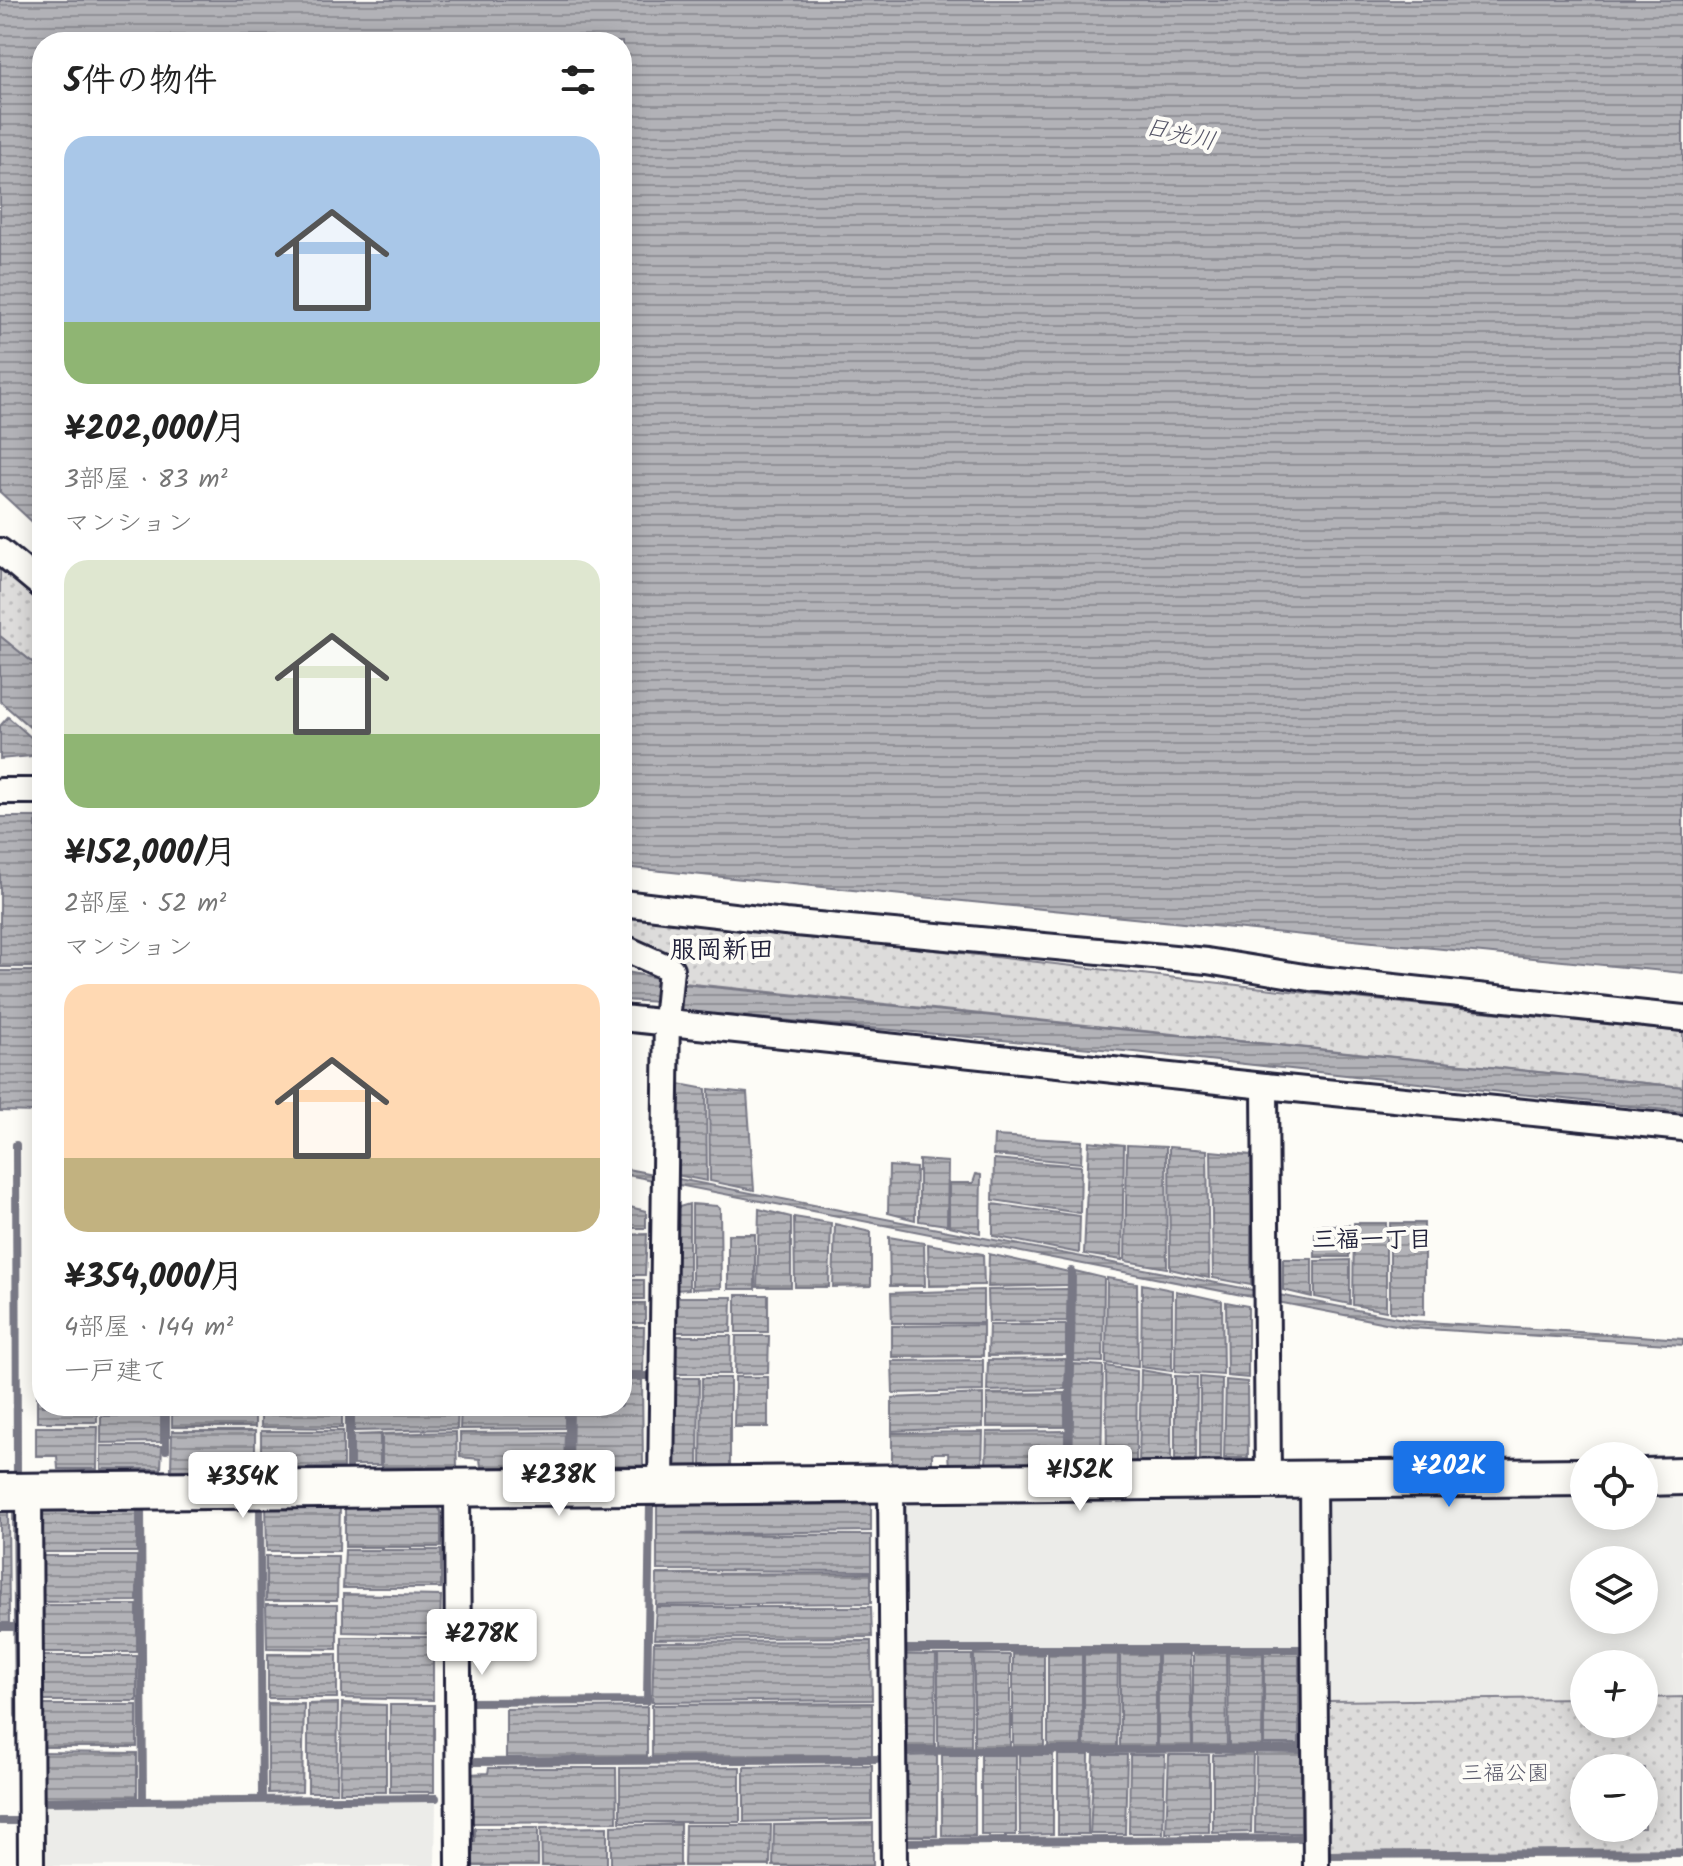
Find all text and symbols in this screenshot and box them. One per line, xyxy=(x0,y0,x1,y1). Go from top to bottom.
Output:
text: 5件の物件 xyxy=(64,55,217,109)
icon: filters xyxy=(556,58,600,102)
water label: 日光川 xyxy=(1141,108,1219,162)
icon: home xyxy=(260,188,404,332)
text: ¥202,000/月 xyxy=(64,403,247,457)
text: 3部屋 · 83 m² xyxy=(64,459,228,501)
text: マンション xyxy=(64,503,193,545)
icon: home xyxy=(260,612,404,756)
text: ¥152,000/月 xyxy=(64,827,237,881)
text: 2部屋 · 52 m² xyxy=(64,883,226,925)
text: マンション xyxy=(64,927,193,969)
district label: 服岡新田 xyxy=(670,930,774,972)
icon: home xyxy=(260,1036,404,1180)
district label: 三福一丁目 xyxy=(1312,1221,1432,1260)
text: ¥354,000/月 xyxy=(64,1251,244,1305)
text: 4部屋 · 144 m² xyxy=(64,1307,233,1349)
text: 一戸建て xyxy=(64,1351,168,1393)
pin: ¥202K xyxy=(1393,1441,1505,1509)
map controls xyxy=(1570,1442,1658,1842)
button: locate xyxy=(1570,1442,1658,1530)
pin: ¥152K xyxy=(1024,1445,1136,1513)
text: ¥202K xyxy=(1411,1446,1487,1488)
pin: ¥238K xyxy=(503,1450,615,1518)
text: ¥152K xyxy=(1046,1450,1114,1492)
pin: ¥354K xyxy=(187,1452,299,1520)
text: ¥238K xyxy=(521,1455,597,1497)
text: ¥354K xyxy=(206,1457,280,1499)
button: layers xyxy=(1570,1546,1658,1634)
pin: ¥278K xyxy=(426,1609,538,1677)
text: ¥278K xyxy=(445,1614,519,1656)
button: + xyxy=(1570,1650,1658,1738)
button: − xyxy=(1570,1754,1658,1842)
park label: 三福公園 xyxy=(1461,1757,1549,1792)

